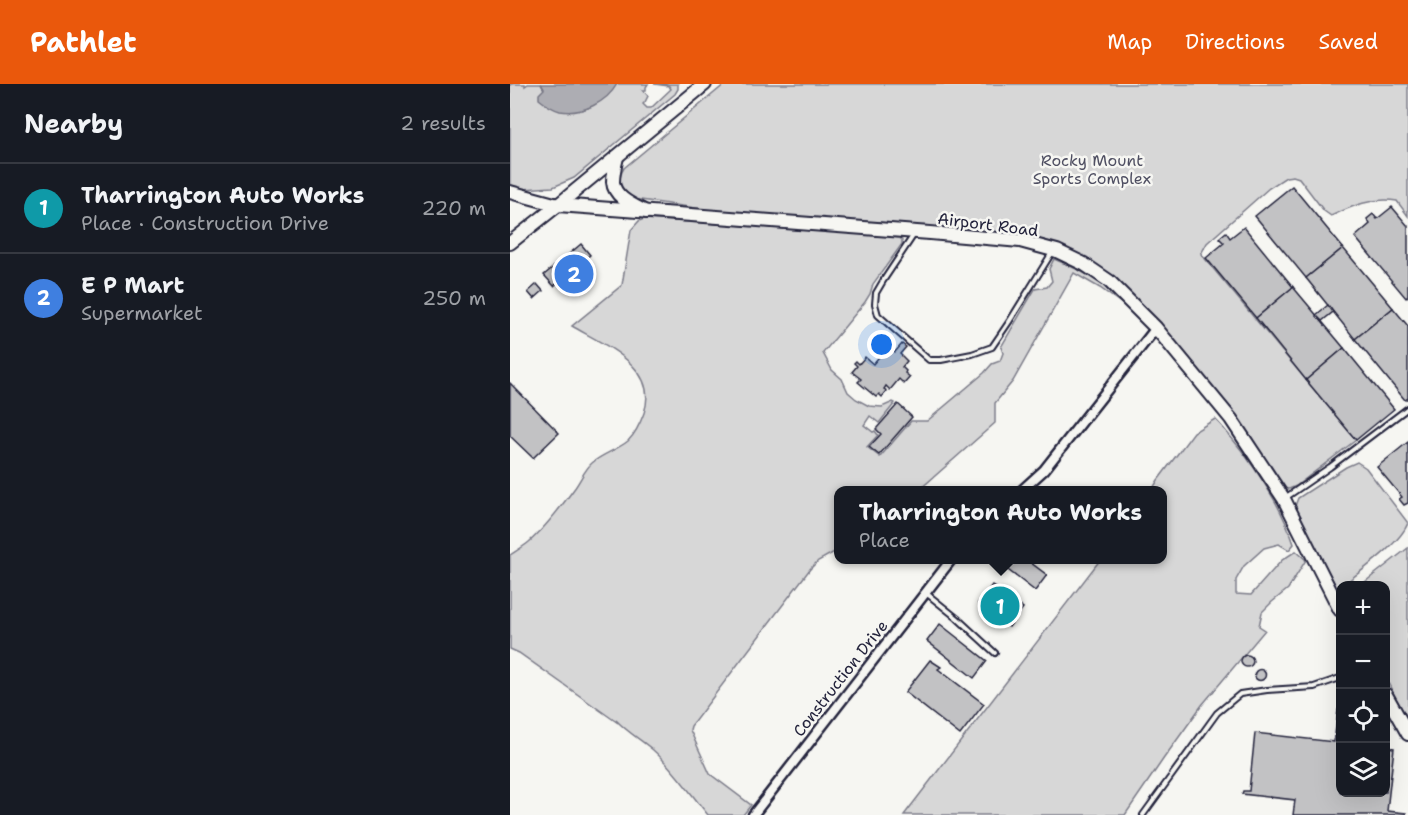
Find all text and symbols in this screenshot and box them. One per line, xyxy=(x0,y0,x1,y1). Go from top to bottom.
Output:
text: Pathlet xyxy=(30,23,137,61)
text: Map xyxy=(1107,28,1152,56)
text: Directions xyxy=(1185,28,1285,56)
text: Saved xyxy=(1318,28,1378,56)
text: Nearby xyxy=(24,106,123,141)
text: 2 results xyxy=(400,110,486,136)
park label: Rocky Mount Sports Complex xyxy=(1033,150,1151,189)
text: Tharrington Auto Works xyxy=(81,181,364,210)
text: 1 xyxy=(39,195,48,221)
text: 220 m xyxy=(422,195,486,221)
street label: Airport Road xyxy=(936,208,1039,241)
text: Place · Construction Drive xyxy=(81,210,329,236)
pin: 2 xyxy=(554,252,594,297)
text: E P Mart xyxy=(81,271,184,300)
text: 2 xyxy=(37,285,51,311)
text: 250 m xyxy=(422,285,486,311)
text: Supermarket xyxy=(81,300,203,326)
your location xyxy=(867,330,896,359)
popup xyxy=(834,486,1167,564)
text: Tharrington Auto Works xyxy=(859,498,1142,527)
text: Place xyxy=(859,527,910,553)
map controls xyxy=(1336,581,1390,797)
button: + xyxy=(1336,581,1390,635)
pin: 1 xyxy=(980,584,1020,628)
street label: Construction Drive xyxy=(788,616,892,741)
button: − xyxy=(1336,635,1390,689)
button: locate xyxy=(1336,689,1390,743)
button: layers xyxy=(1336,743,1390,797)

